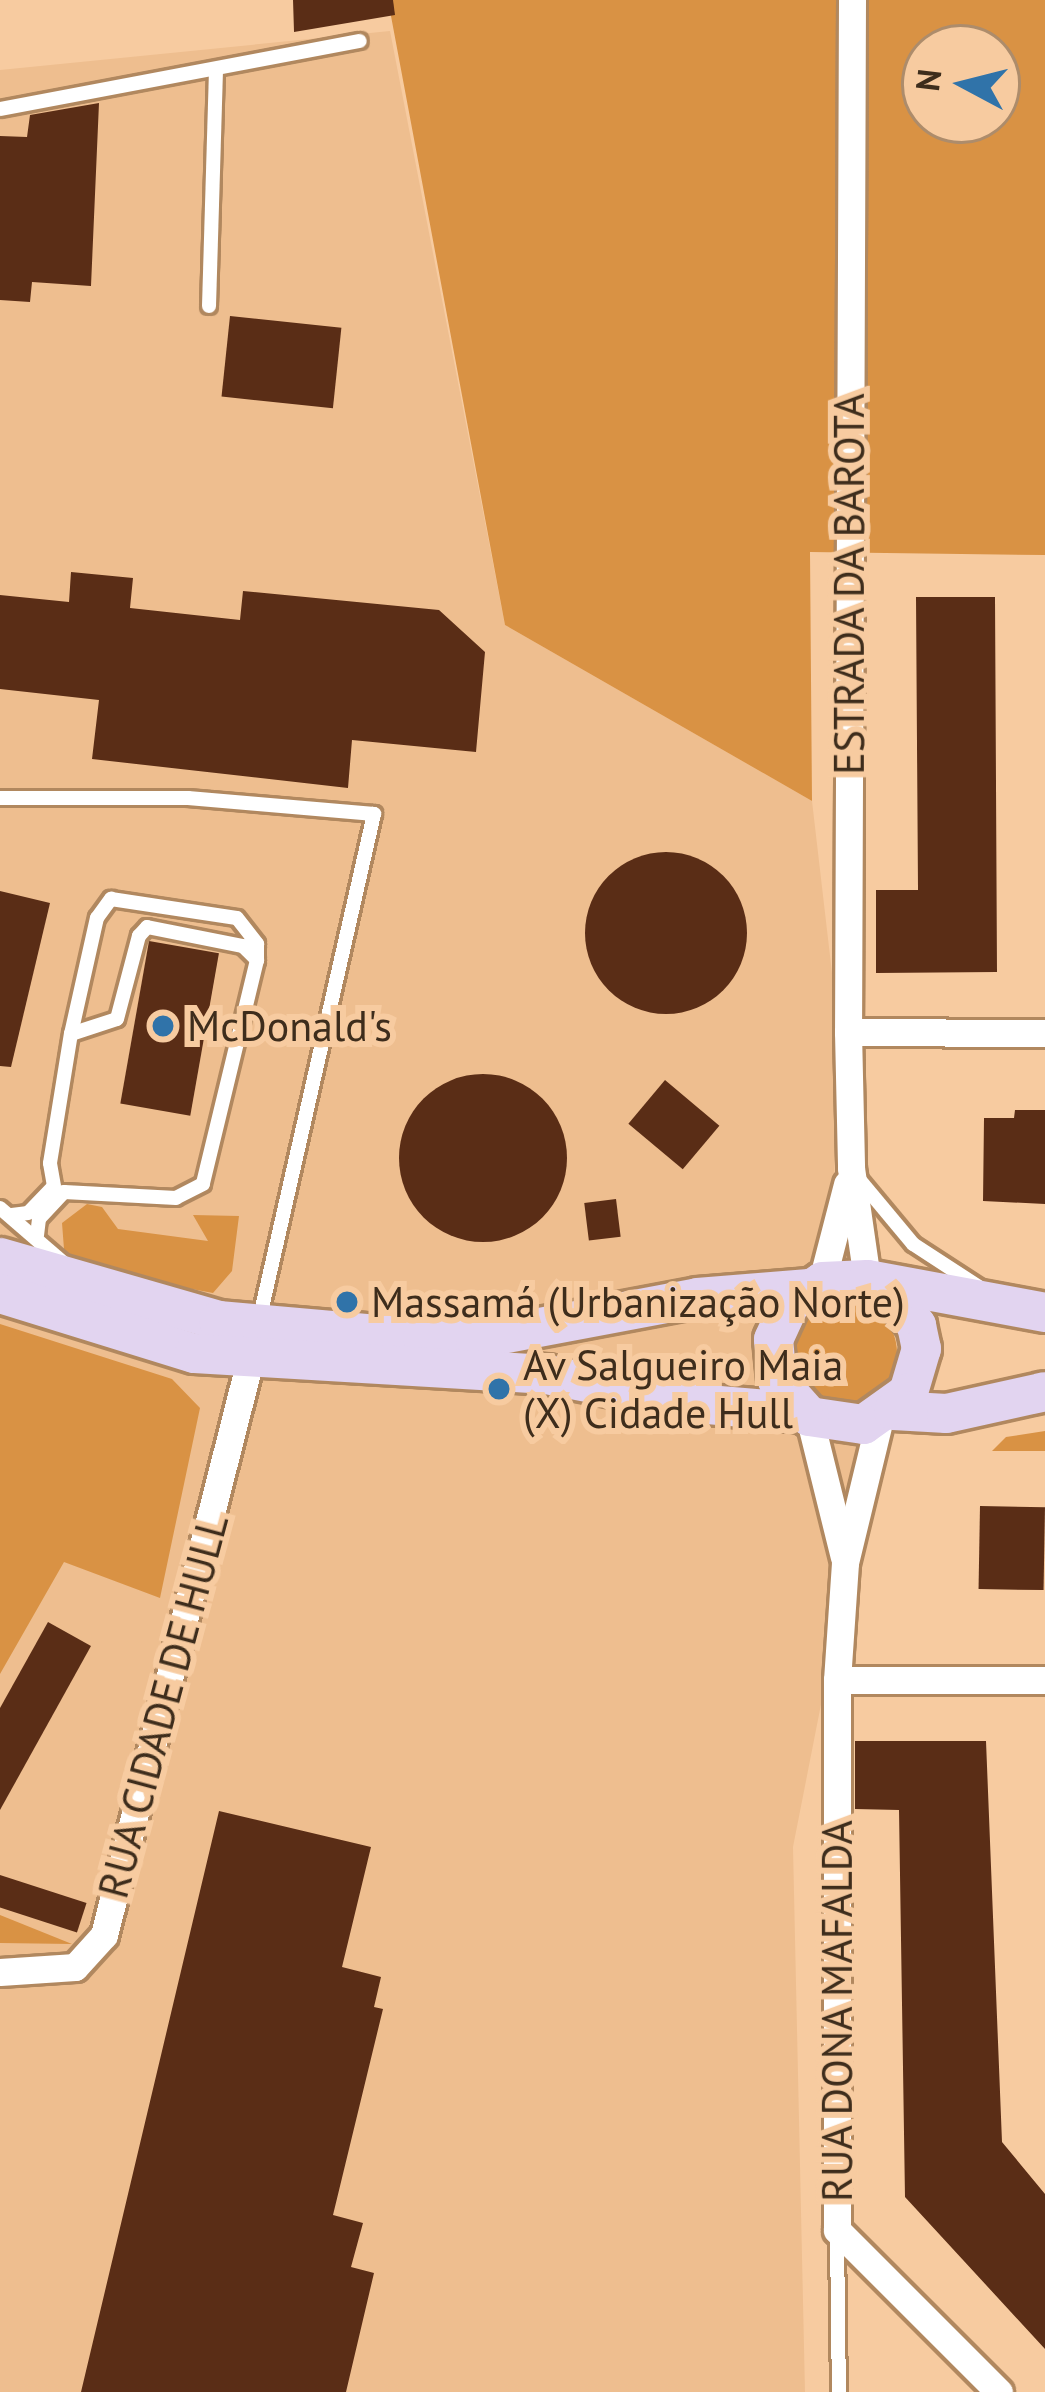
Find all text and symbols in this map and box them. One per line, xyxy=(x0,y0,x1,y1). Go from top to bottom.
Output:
north arrow xyxy=(901,24,1021,144)
text: N xyxy=(905,67,950,93)
street label: ESTRADA DA BAROTA xyxy=(824,391,874,777)
place label: McDonald's xyxy=(187,1001,392,1051)
marker: McDonald's xyxy=(150,1013,176,1039)
place label: Massamá (Urbanização Norte) xyxy=(371,1277,905,1327)
marker: Massamá (Urbanização Norte) xyxy=(334,1289,360,1315)
place label: Av Salgueiro Maia (X) Cidade Hull xyxy=(523,1340,845,1438)
marker: Av Salgueiro Maia (X) Cidade Hull xyxy=(486,1376,512,1402)
street label: RUA CIDADE DE HULL xyxy=(87,1508,239,1904)
street label: RUA DONA MAFALDA xyxy=(812,1818,862,2204)

